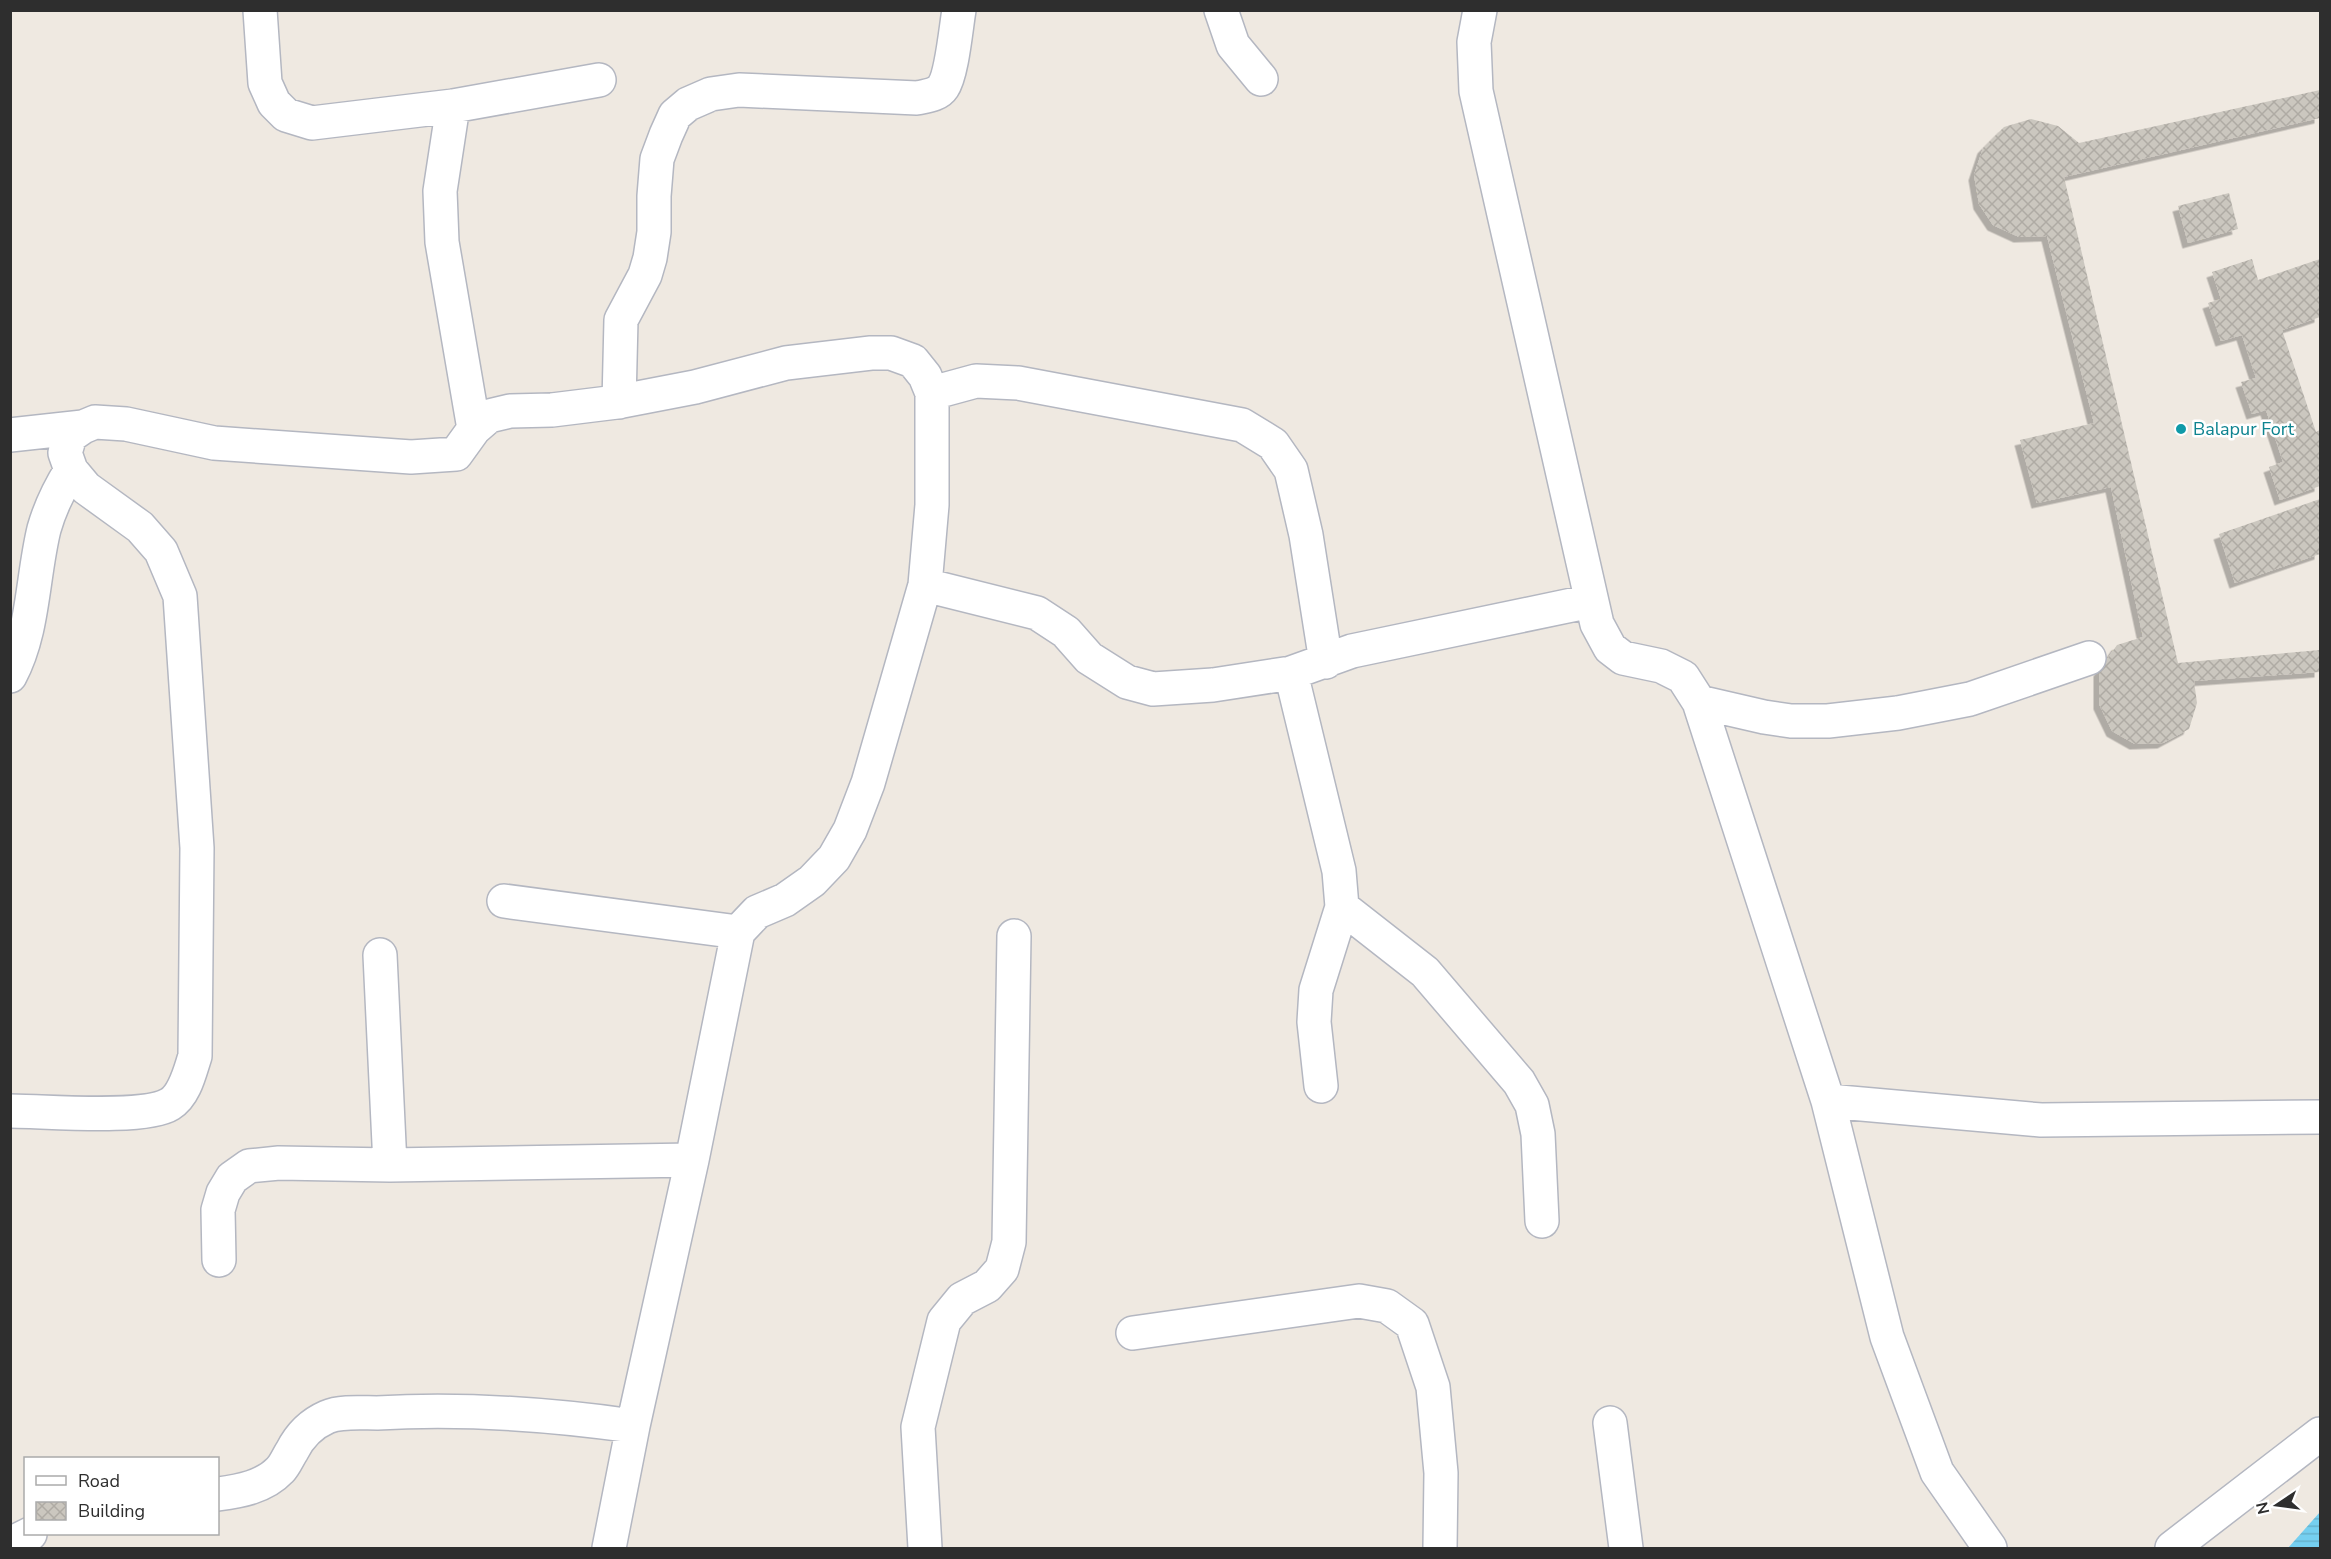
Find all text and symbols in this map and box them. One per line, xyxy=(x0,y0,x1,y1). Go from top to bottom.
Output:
place label: Balapur Fort xyxy=(2193,417,2295,441)
marker: Balapur Fort xyxy=(2174,422,2188,436)
legend xyxy=(24,1457,219,1535)
text: Road xyxy=(78,1469,120,1493)
north arrow xyxy=(2247,1475,2307,1535)
text: Building xyxy=(78,1499,145,1523)
text: N xyxy=(2251,1500,2275,1516)

